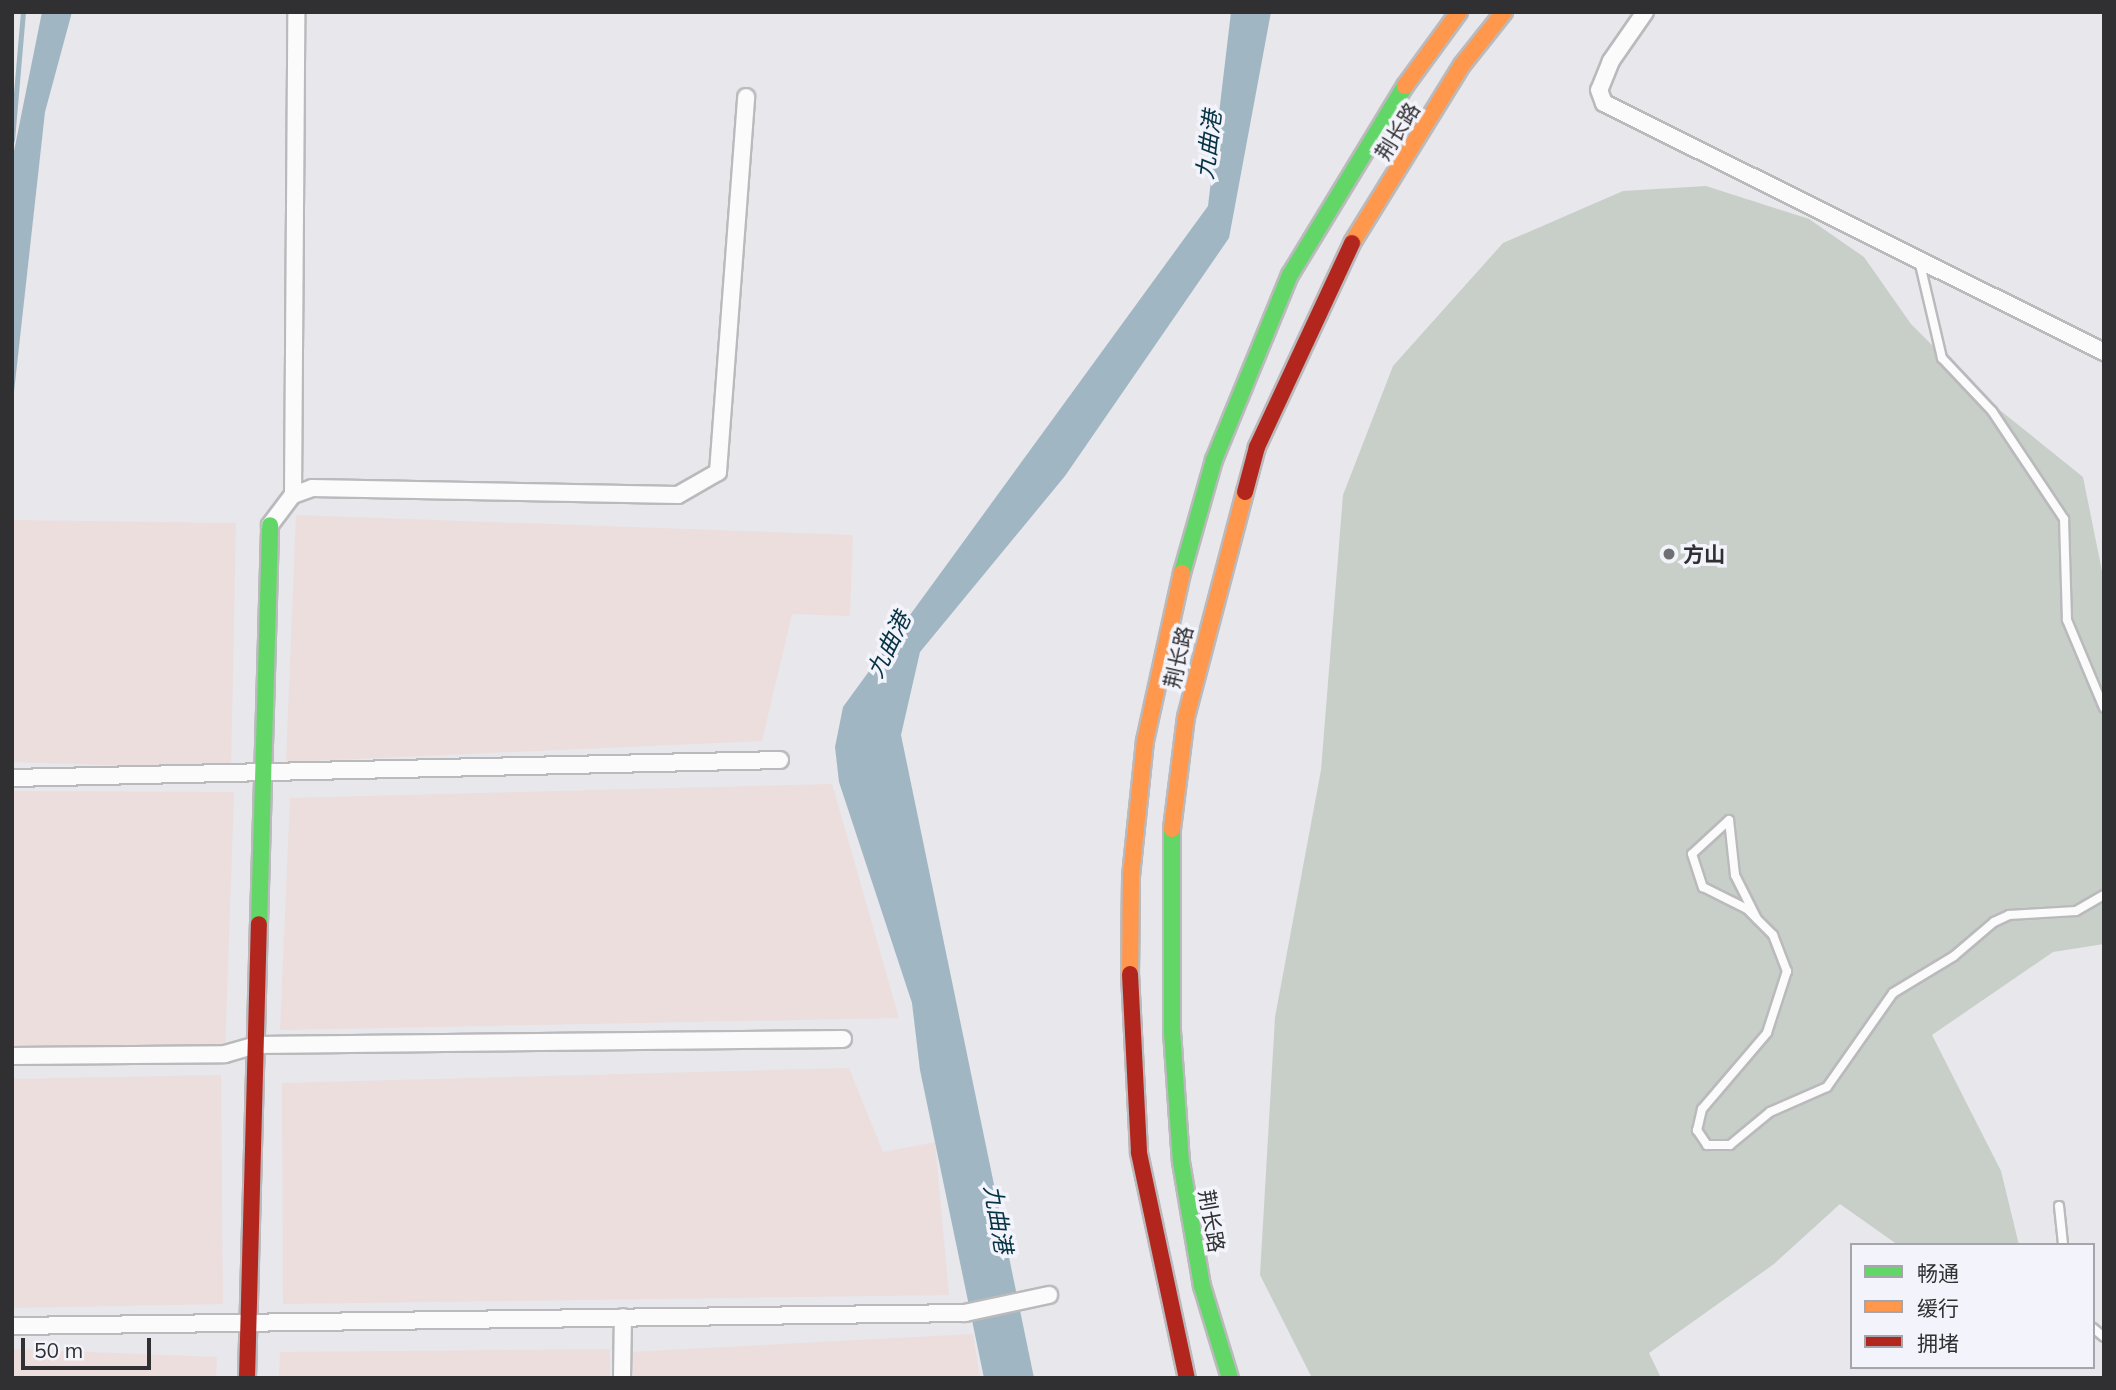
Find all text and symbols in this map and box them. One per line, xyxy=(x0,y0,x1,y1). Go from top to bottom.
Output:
street label: 荆长路 xyxy=(1370,98,1424,164)
water label: 九曲港 xyxy=(1191,109,1227,181)
place label: 方山 xyxy=(1683,541,1725,567)
marker: 方山 xyxy=(1661,546,1677,562)
water label: 九曲港 xyxy=(861,608,917,682)
street label: 荆长路 xyxy=(1159,623,1197,691)
water label: 九曲港 xyxy=(978,1183,1018,1255)
street label: 荆长路 xyxy=(1194,1188,1230,1254)
legend xyxy=(1850,1243,2095,1369)
text: 畅通 xyxy=(1917,1260,1959,1286)
text: 缓行 xyxy=(1917,1295,1959,1321)
scale bar xyxy=(24,1324,154,1368)
text: 拥堵 xyxy=(1917,1330,1959,1356)
text: 50 m xyxy=(34,1337,83,1363)

